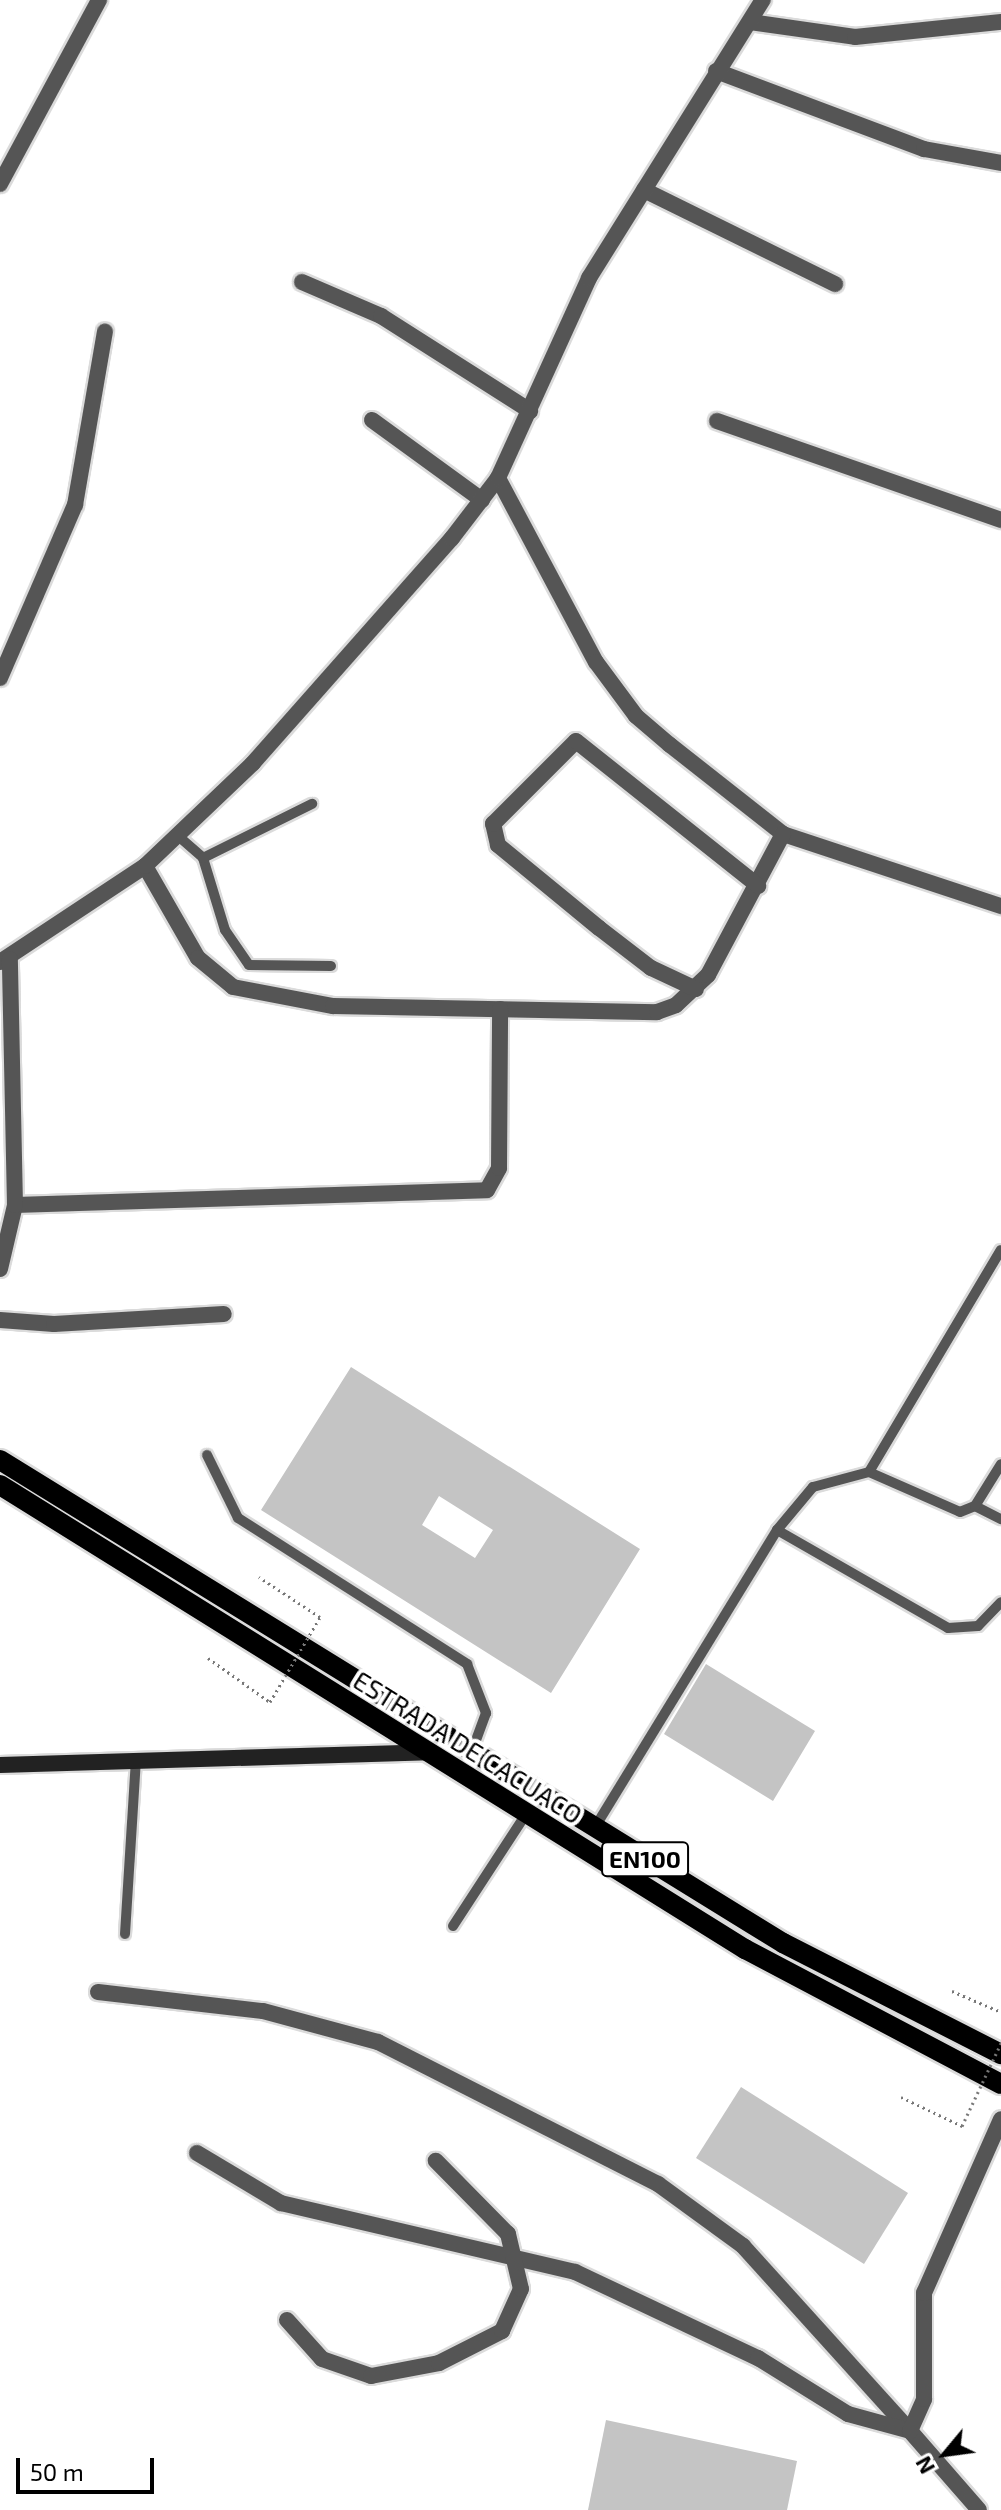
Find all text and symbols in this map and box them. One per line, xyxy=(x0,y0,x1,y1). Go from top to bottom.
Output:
street label: ESTRADA DE CACUACO xyxy=(348,1664,588,1830)
road number: EN100 xyxy=(601,1839,689,1879)
north arrow xyxy=(905,2414,985,2494)
scale bar xyxy=(20,2442,158,2492)
text: N xyxy=(909,2452,939,2479)
text: 50 m xyxy=(30,2457,84,2486)

